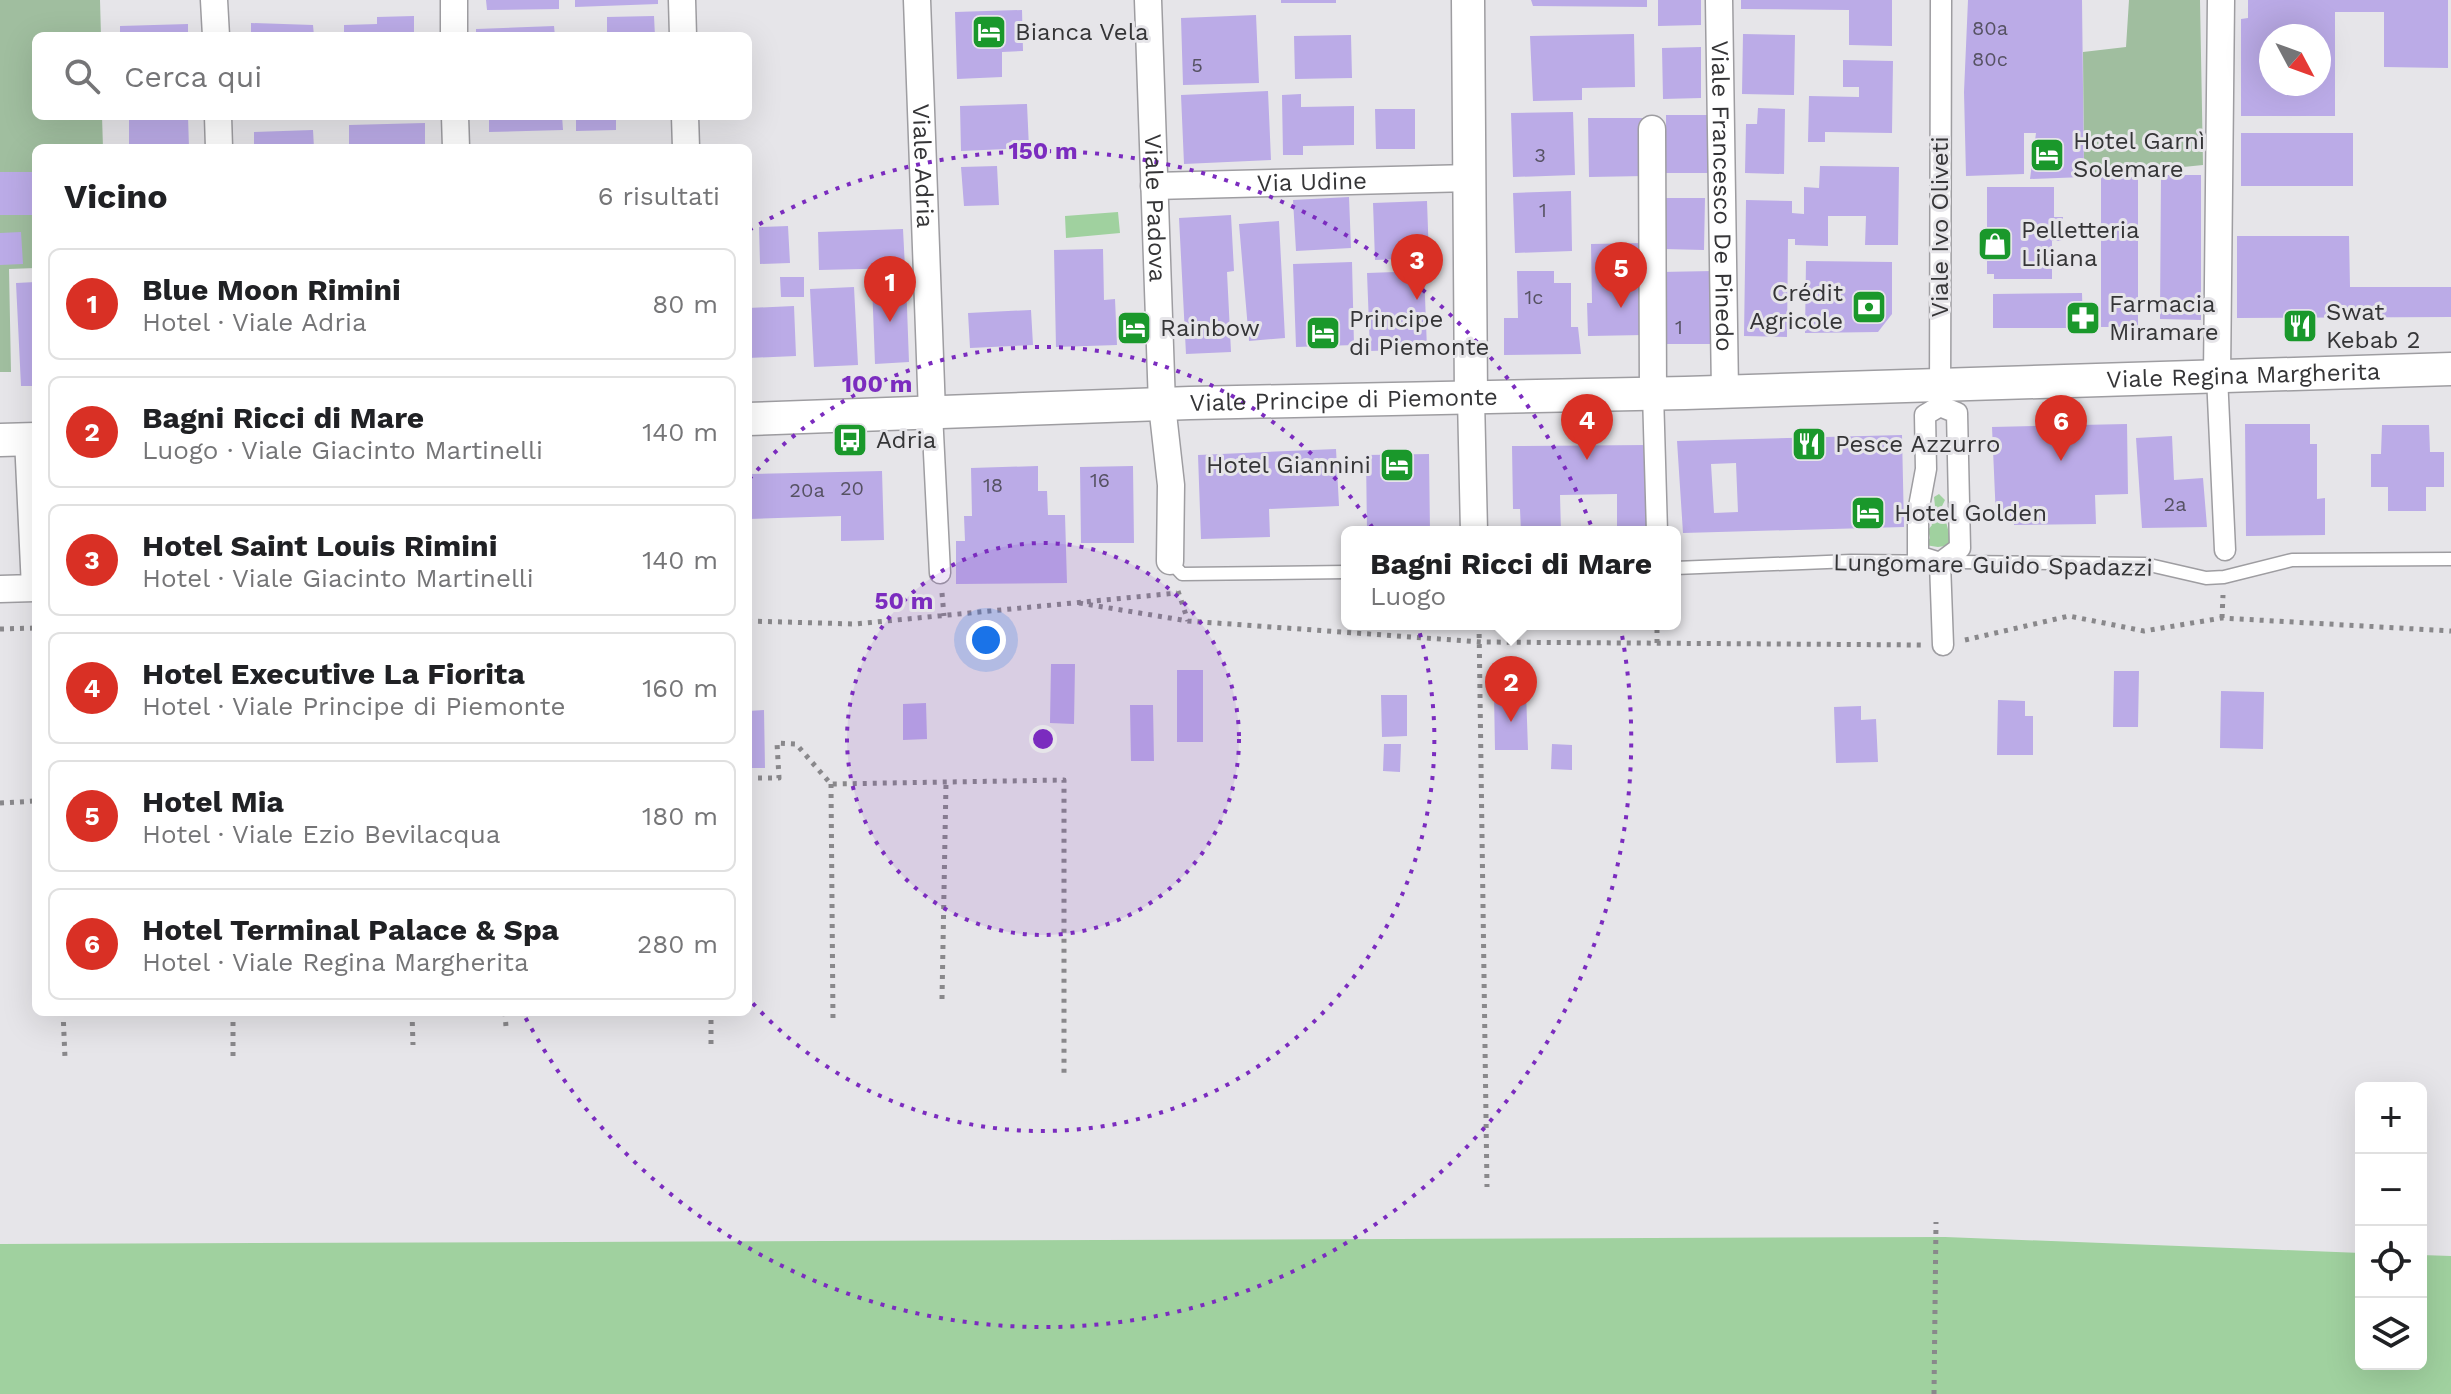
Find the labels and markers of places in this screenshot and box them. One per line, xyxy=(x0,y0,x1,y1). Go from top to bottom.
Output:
hotel icon: Bianca Vela xyxy=(970,13,1008,51)
place label: Bianca Vela xyxy=(1015,18,1149,46)
place label: Hotel Garnì Solemare xyxy=(2073,127,2205,183)
hotel icon: Hotel Garnì Solemare xyxy=(2028,136,2066,174)
place label: Pelletteria Liliana xyxy=(2021,216,2140,272)
shop icon: Pelletteria Liliana xyxy=(1976,225,2014,263)
pin: 3 xyxy=(1391,234,1443,300)
pin: 5 xyxy=(1595,242,1647,308)
pin: 1 xyxy=(864,256,916,322)
place label: Crédit Agricole xyxy=(1749,279,1843,335)
bank icon: Crédit Agricole xyxy=(1850,288,1888,326)
place label: Farmacia Miramare xyxy=(2109,290,2219,346)
place label: Swat Kebab 2 xyxy=(2326,298,2420,354)
pharmacy icon: Farmacia Miramare xyxy=(2064,299,2102,337)
place label: Principe di Piemonte xyxy=(1349,305,1489,361)
restaurant icon: Swat Kebab 2 xyxy=(2281,307,2319,345)
hotel icon: Rainbow xyxy=(1115,309,1153,347)
place label: Rainbow xyxy=(1160,314,1260,342)
hotel icon: Principe di Piemonte xyxy=(1304,314,1342,352)
pin: 4 xyxy=(1561,394,1613,460)
pin: 6 xyxy=(2035,395,2087,461)
bus stop icon: Adria xyxy=(831,421,869,459)
restaurant icon: Pesce Azzurro xyxy=(1790,425,1828,463)
place label: Adria xyxy=(876,426,936,454)
place label: Pesce Azzurro xyxy=(1835,430,2000,458)
hotel icon: Hotel Giannini xyxy=(1378,446,1416,484)
place label: Hotel Giannini xyxy=(1206,451,1371,479)
hotel icon: Hotel Golden xyxy=(1849,494,1887,532)
place label: Hotel Golden xyxy=(1894,499,2047,527)
pin: 2 xyxy=(1485,656,1537,722)
centre of rings xyxy=(1029,725,1057,753)

